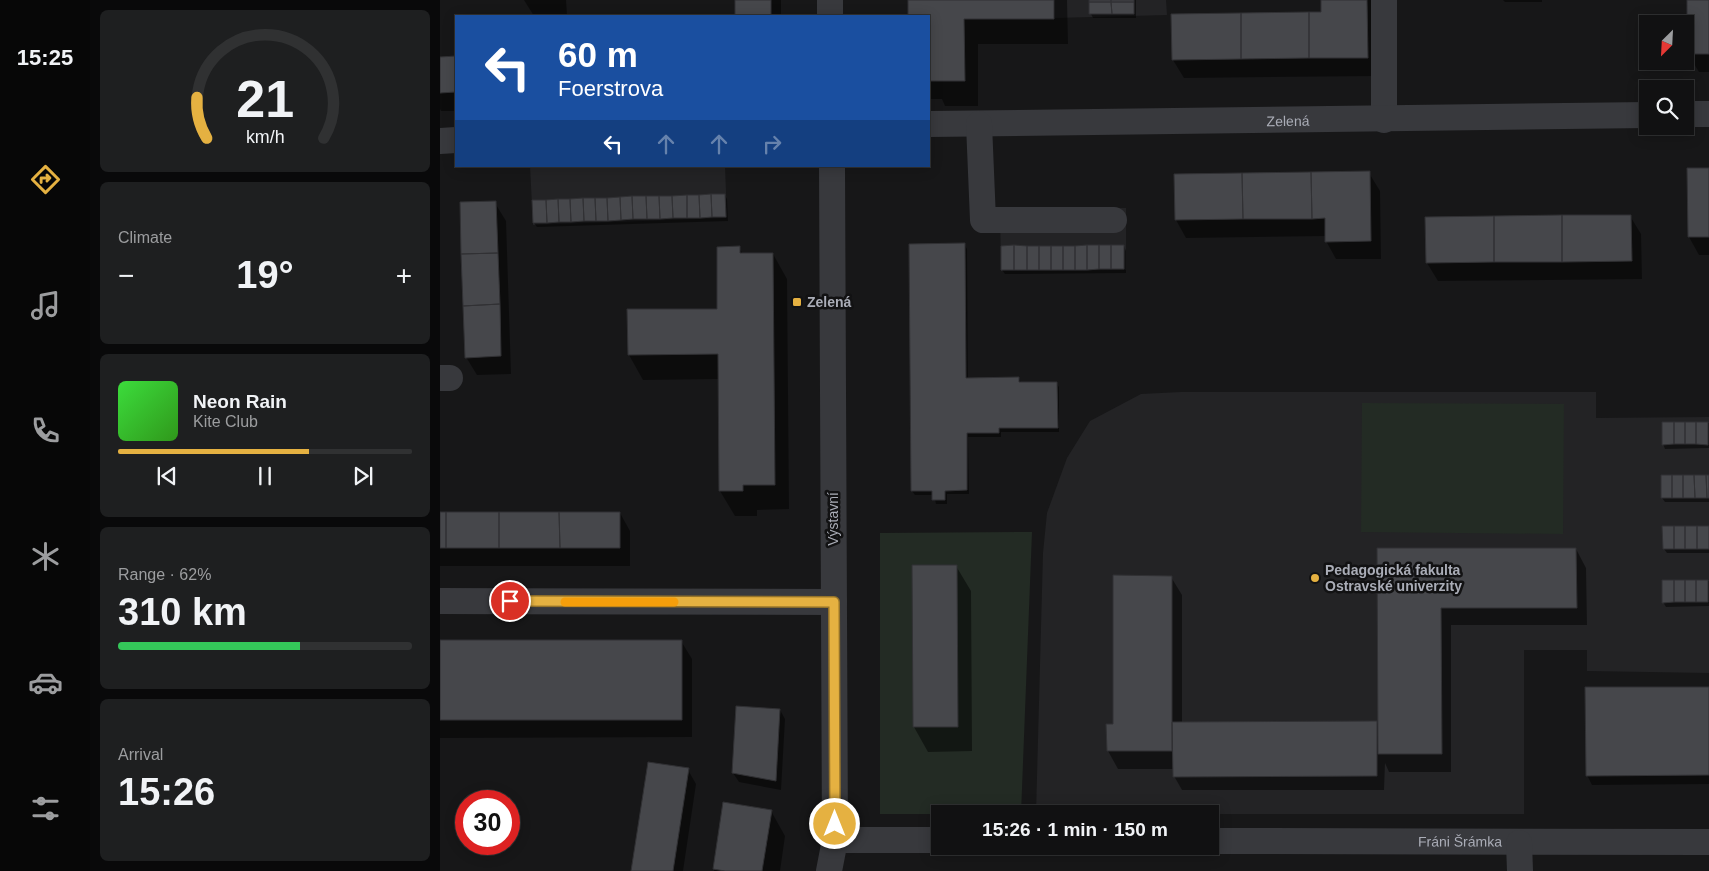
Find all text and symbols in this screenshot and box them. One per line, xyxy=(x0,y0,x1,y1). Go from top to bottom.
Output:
north arrow xyxy=(1639,15,1694,70)
map controls xyxy=(1639,15,1694,135)
icon: left xyxy=(475,35,540,100)
text: 60 m xyxy=(558,35,638,74)
text: 15:25 xyxy=(17,45,73,70)
text: 21 xyxy=(236,70,294,128)
text: Foerstrova xyxy=(558,76,663,101)
button: search xyxy=(1639,80,1694,135)
street label: Zelená xyxy=(1266,113,1310,129)
text: km/h xyxy=(246,127,284,147)
icon: left xyxy=(599,130,627,158)
icon: ahead xyxy=(652,130,680,158)
icon: ahead xyxy=(705,130,733,158)
icon: right xyxy=(758,130,786,158)
icon: directions xyxy=(28,162,63,197)
text: Climate xyxy=(118,229,172,246)
text: 19° xyxy=(236,254,294,296)
text: − xyxy=(118,260,134,291)
text: + xyxy=(396,260,412,291)
icon: music xyxy=(28,288,63,323)
place label: Zelená xyxy=(807,294,852,310)
marker: Zelená xyxy=(791,296,803,308)
text: Neon Rain xyxy=(193,391,287,412)
icon: phone xyxy=(28,413,63,448)
text: Kite Club xyxy=(193,413,258,430)
icon: previous xyxy=(153,462,181,490)
icon: pause xyxy=(251,462,279,490)
icon: next xyxy=(349,462,377,490)
street label: Výstavní xyxy=(825,492,841,546)
icon: climate xyxy=(28,539,63,574)
place label: Pedagogická fakulta Ostravské univerzity xyxy=(1325,562,1462,594)
text: Range · 62% xyxy=(118,566,211,583)
marker: Pedagogická fakulta Ostravské univerzity xyxy=(1309,572,1321,584)
pin xyxy=(489,580,531,622)
icon: arrive xyxy=(496,587,524,615)
text: 310 km xyxy=(118,591,247,633)
icon: car xyxy=(28,665,63,700)
text: Arrival xyxy=(118,746,163,763)
text: 15:26 xyxy=(118,771,215,813)
speed limit sign: 30 xyxy=(455,790,520,855)
icon: filters xyxy=(28,791,63,826)
position arrow xyxy=(808,797,860,849)
text: 15:26 · 1 min · 150 m xyxy=(982,819,1168,840)
street label: Fráni Šrámka xyxy=(1418,833,1502,850)

